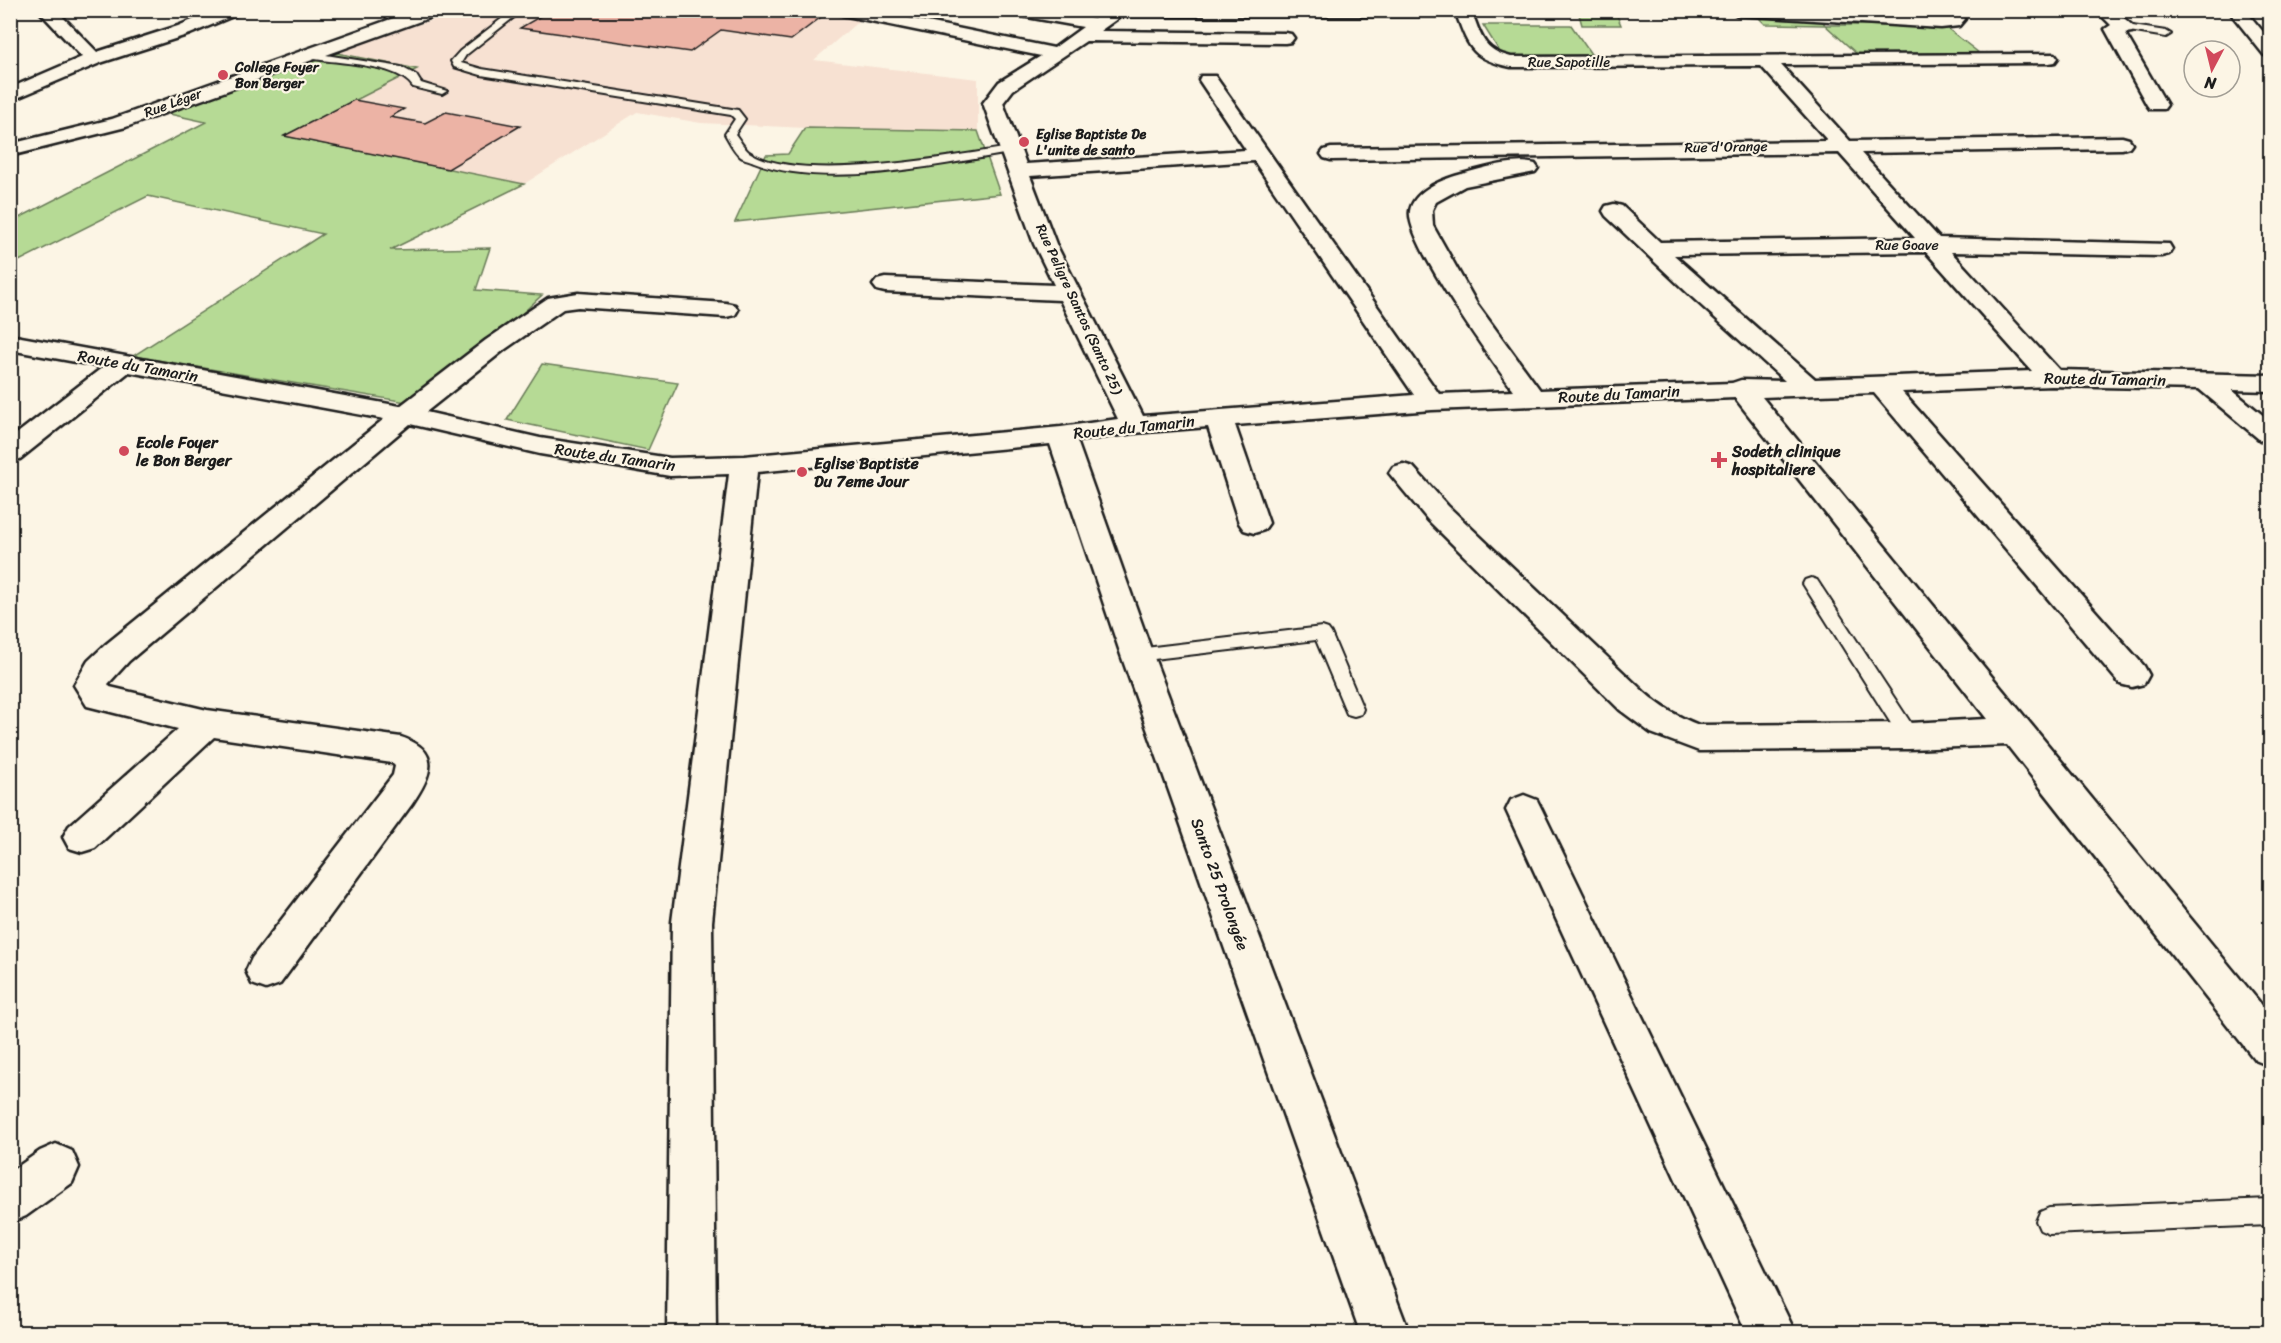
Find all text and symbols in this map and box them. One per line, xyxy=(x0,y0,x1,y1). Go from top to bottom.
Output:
north arrow xyxy=(2182,39,2242,99)
street label: Rue Sapotille xyxy=(1528,50,1610,75)
place label: College Foyer Bon Berger xyxy=(234,55,320,96)
marker: College Foyer Bon Berger xyxy=(216,68,230,82)
text: N xyxy=(2202,68,2218,99)
street label: Rue Léger xyxy=(141,81,207,125)
place label: Eglise Baptiste De L'unite de santo xyxy=(1036,122,1147,163)
street label: Rue d'Orange xyxy=(1684,134,1768,160)
marker: Eglise Baptiste De L'unite de santo xyxy=(1017,135,1031,149)
street label: Rue Peligre Santos (Santo 25) xyxy=(1028,219,1130,399)
street label: Rue Goave xyxy=(1875,233,1939,258)
street label: Route du Tamarin xyxy=(75,341,201,391)
street label: Route du Tamarin xyxy=(2044,363,2167,395)
street label: Route du Tamarin xyxy=(1557,376,1681,412)
street label: Route du Tamarin xyxy=(1072,406,1196,448)
place label: Ecole Foyer le Bon Berger xyxy=(135,428,233,475)
street label: Route du Tamarin xyxy=(553,434,678,480)
place label: Sodeth clinique hospitaliere xyxy=(1731,437,1841,484)
marker: Ecole Foyer le Bon Berger xyxy=(117,444,131,458)
place label: Eglise Baptiste Du 7eme Jour xyxy=(814,449,919,496)
marker: Sodeth clinique hospitaliere xyxy=(1710,451,1728,469)
marker: Eglise Baptiste Du 7eme Jour xyxy=(795,465,809,479)
street label: Santo 25 Prolongée xyxy=(1183,814,1257,955)

